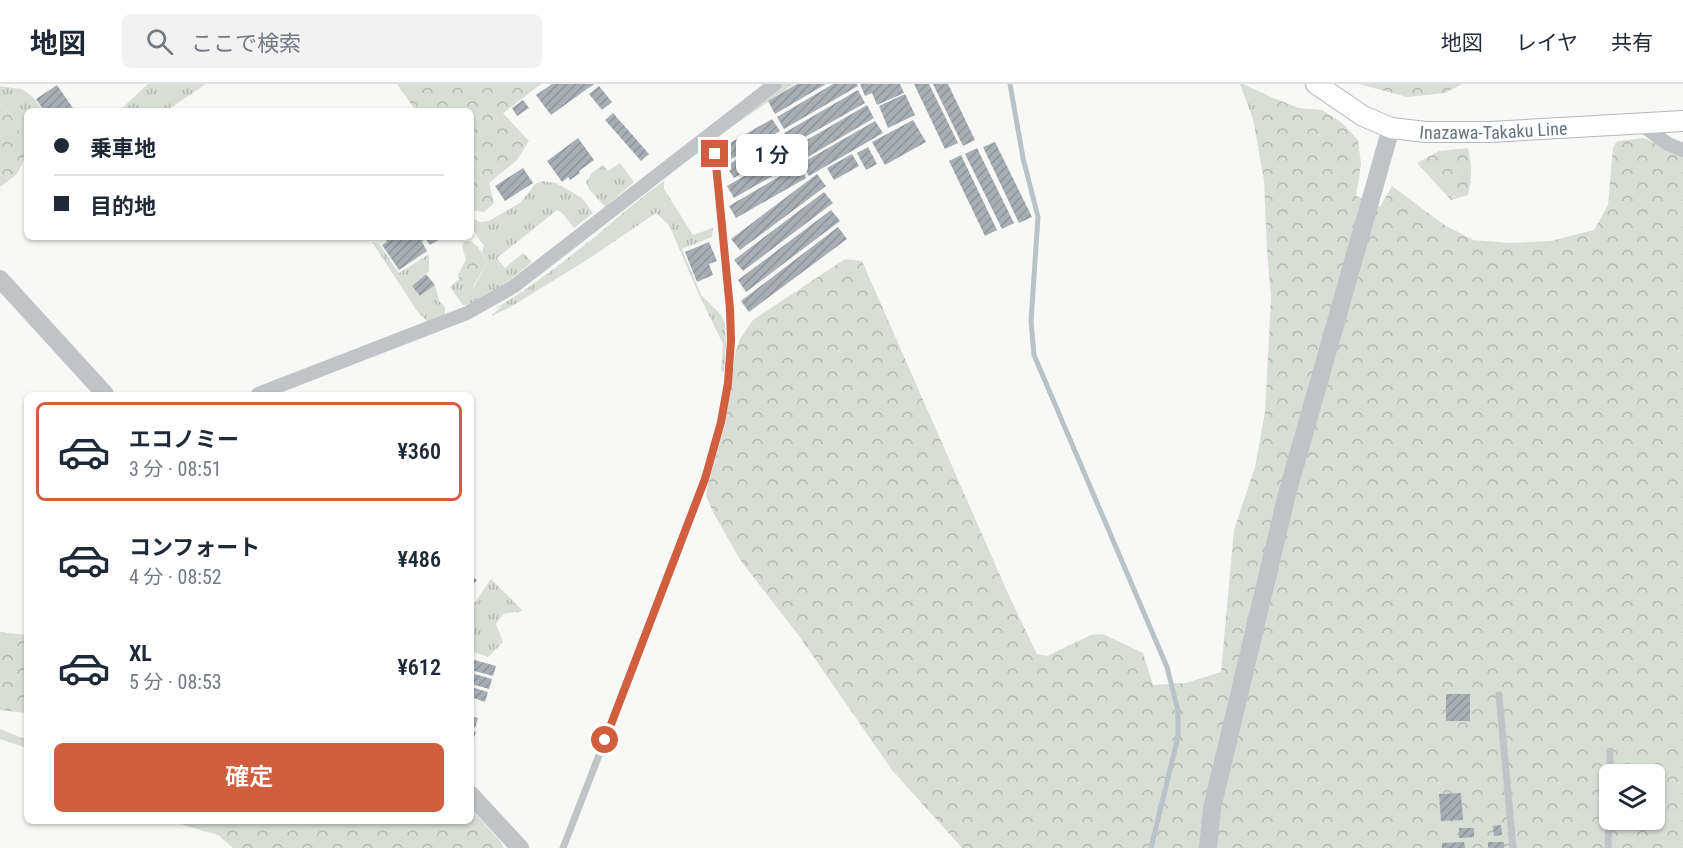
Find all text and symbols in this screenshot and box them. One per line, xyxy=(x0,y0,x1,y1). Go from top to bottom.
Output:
search box xyxy=(122,14,542,68)
icon: search xyxy=(143,25,176,58)
text: 地図 xyxy=(30,27,86,60)
text: ここで検索 xyxy=(191,31,301,56)
text: 地図 xyxy=(1441,31,1483,55)
text: レイヤ xyxy=(1516,31,1578,55)
text: 共有 xyxy=(1611,31,1653,55)
street label: Inazawa-Takaku Line xyxy=(1418,117,1568,143)
callout: 1 分 xyxy=(736,133,808,175)
text: 乗車地 xyxy=(90,136,156,161)
route end xyxy=(701,140,728,167)
text: 1 分 xyxy=(755,143,789,167)
text: 目的地 xyxy=(90,194,156,219)
icon: car xyxy=(57,425,111,479)
text: エコノミー xyxy=(129,427,239,452)
text: ¥360 xyxy=(397,439,441,464)
text: 3 分 · 08:51 xyxy=(129,457,222,481)
icon: car xyxy=(57,533,111,587)
text: コンフォート xyxy=(129,535,260,560)
text: ¥486 xyxy=(397,547,441,572)
text: 4 分 · 08:52 xyxy=(129,565,222,589)
icon: car xyxy=(57,641,111,695)
text: XL xyxy=(129,641,152,666)
text: ¥612 xyxy=(397,655,441,680)
text: 5 分 · 08:53 xyxy=(129,670,222,694)
route start xyxy=(591,726,618,753)
button: 確定 xyxy=(54,743,444,812)
map controls xyxy=(1599,764,1665,830)
button: layers xyxy=(1599,764,1665,830)

